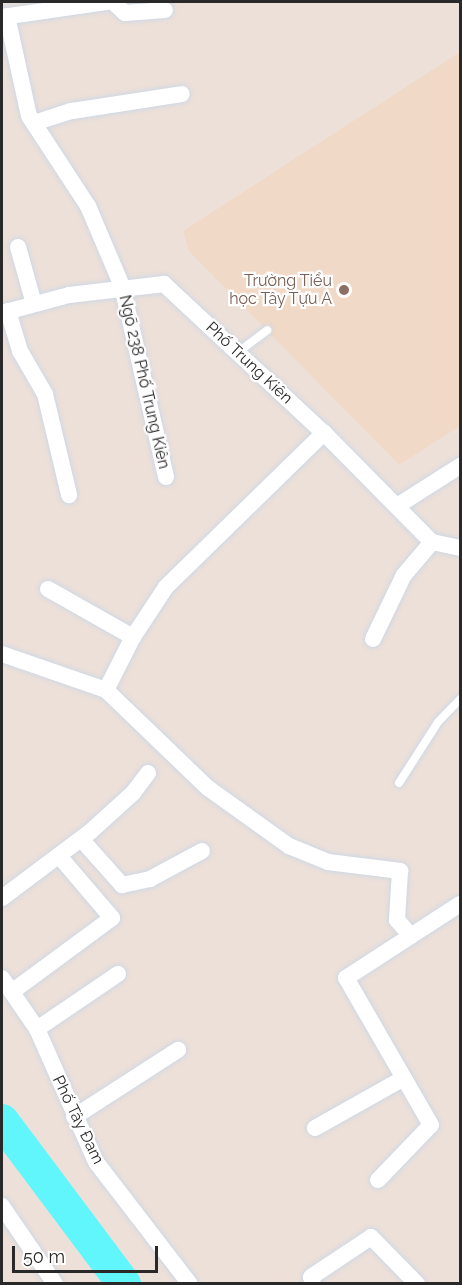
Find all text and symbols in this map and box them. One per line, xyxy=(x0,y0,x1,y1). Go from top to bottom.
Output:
place label: Trường Tiểu học Tây Tựu A xyxy=(227,271,332,309)
marker: Trường Tiểu học Tây Tựu A xyxy=(337,283,351,297)
street label: Ngõ 238 Phố Trung Kiên xyxy=(115,293,173,471)
street label: Phố Trung Kiên xyxy=(201,318,297,408)
street label: Phố Tây Đam xyxy=(48,1072,108,1168)
scale bar xyxy=(15,1234,160,1272)
text: 50 m xyxy=(23,1246,65,1267)

